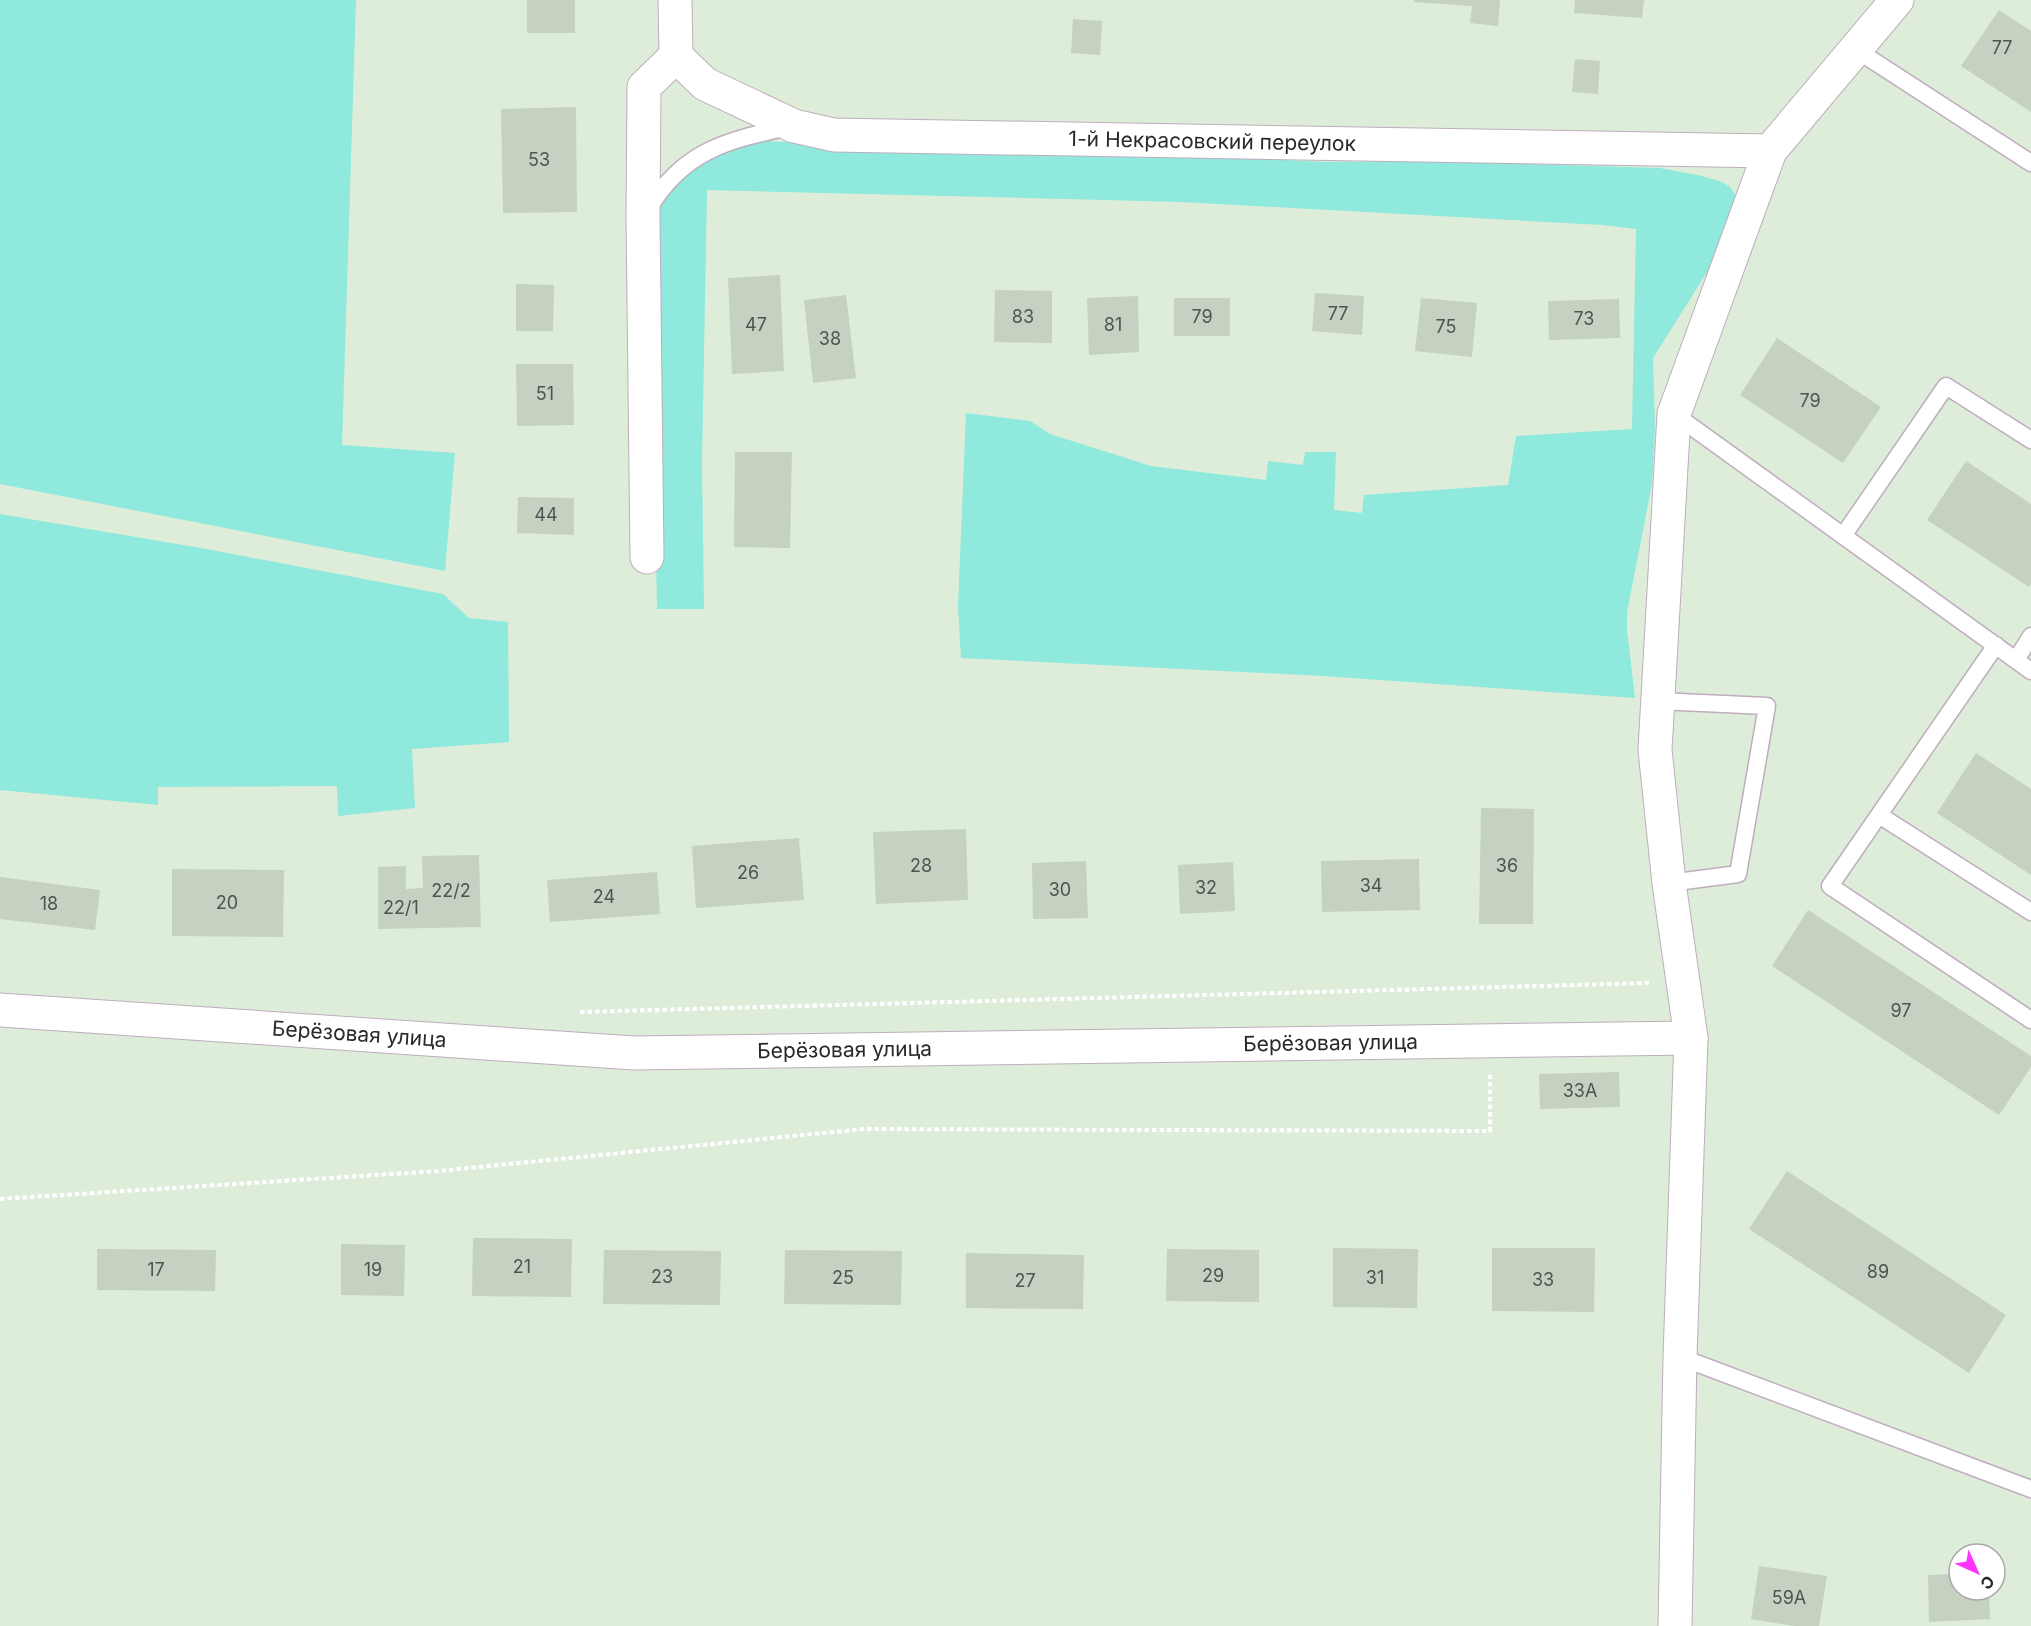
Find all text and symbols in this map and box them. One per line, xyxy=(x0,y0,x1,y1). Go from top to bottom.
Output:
house number: 77 xyxy=(1992,37,2012,58)
street label: 1-й Некрасовский переулок xyxy=(1068,126,1357,156)
house number: 53 xyxy=(528,149,550,170)
house number: 77 xyxy=(1328,303,1348,324)
house number: 83 xyxy=(1012,306,1034,327)
house number: 79 xyxy=(1191,306,1213,327)
house number: 73 xyxy=(1573,308,1595,329)
house number: 47 xyxy=(745,314,767,335)
house number: 81 xyxy=(1104,314,1122,335)
house number: 75 xyxy=(1436,316,1456,337)
house number: 38 xyxy=(819,328,841,349)
house number: 51 xyxy=(536,383,554,404)
house number: 79 xyxy=(1799,390,1821,411)
house number: 44 xyxy=(534,504,558,525)
house number: 28 xyxy=(910,855,932,876)
house number: 36 xyxy=(1496,855,1518,876)
house number: 26 xyxy=(737,862,759,883)
house number: 34 xyxy=(1360,875,1382,896)
house number: 32 xyxy=(1195,877,1217,898)
house number: 30 xyxy=(1049,879,1071,900)
house number: 22/2 xyxy=(431,880,471,901)
house number: 24 xyxy=(593,886,615,907)
house number: 20 xyxy=(216,892,238,913)
house number: 18 xyxy=(40,893,58,914)
house number: 22/1 xyxy=(383,897,419,918)
house number: 97 xyxy=(1891,1000,1912,1021)
street label: Берёзовая улица xyxy=(271,1015,447,1052)
street label: Берёзовая улица xyxy=(1243,1029,1418,1056)
street label: Берёзовая улица xyxy=(757,1036,932,1063)
house number: 33А xyxy=(1563,1080,1597,1101)
house number: 21 xyxy=(513,1256,531,1277)
house number: 17 xyxy=(147,1259,165,1280)
house number: 19 xyxy=(364,1259,382,1280)
house number: 89 xyxy=(1867,1261,1889,1282)
house number: 29 xyxy=(1202,1265,1224,1286)
house number: 23 xyxy=(651,1266,673,1287)
house number: 25 xyxy=(832,1267,854,1288)
house number: 31 xyxy=(1366,1267,1384,1288)
house number: 33 xyxy=(1532,1269,1554,1290)
house number: 27 xyxy=(1014,1270,1036,1291)
north arrow xyxy=(1947,1542,2007,1602)
text: С xyxy=(1976,1571,1999,1594)
house number: 59А xyxy=(1772,1587,1806,1608)

